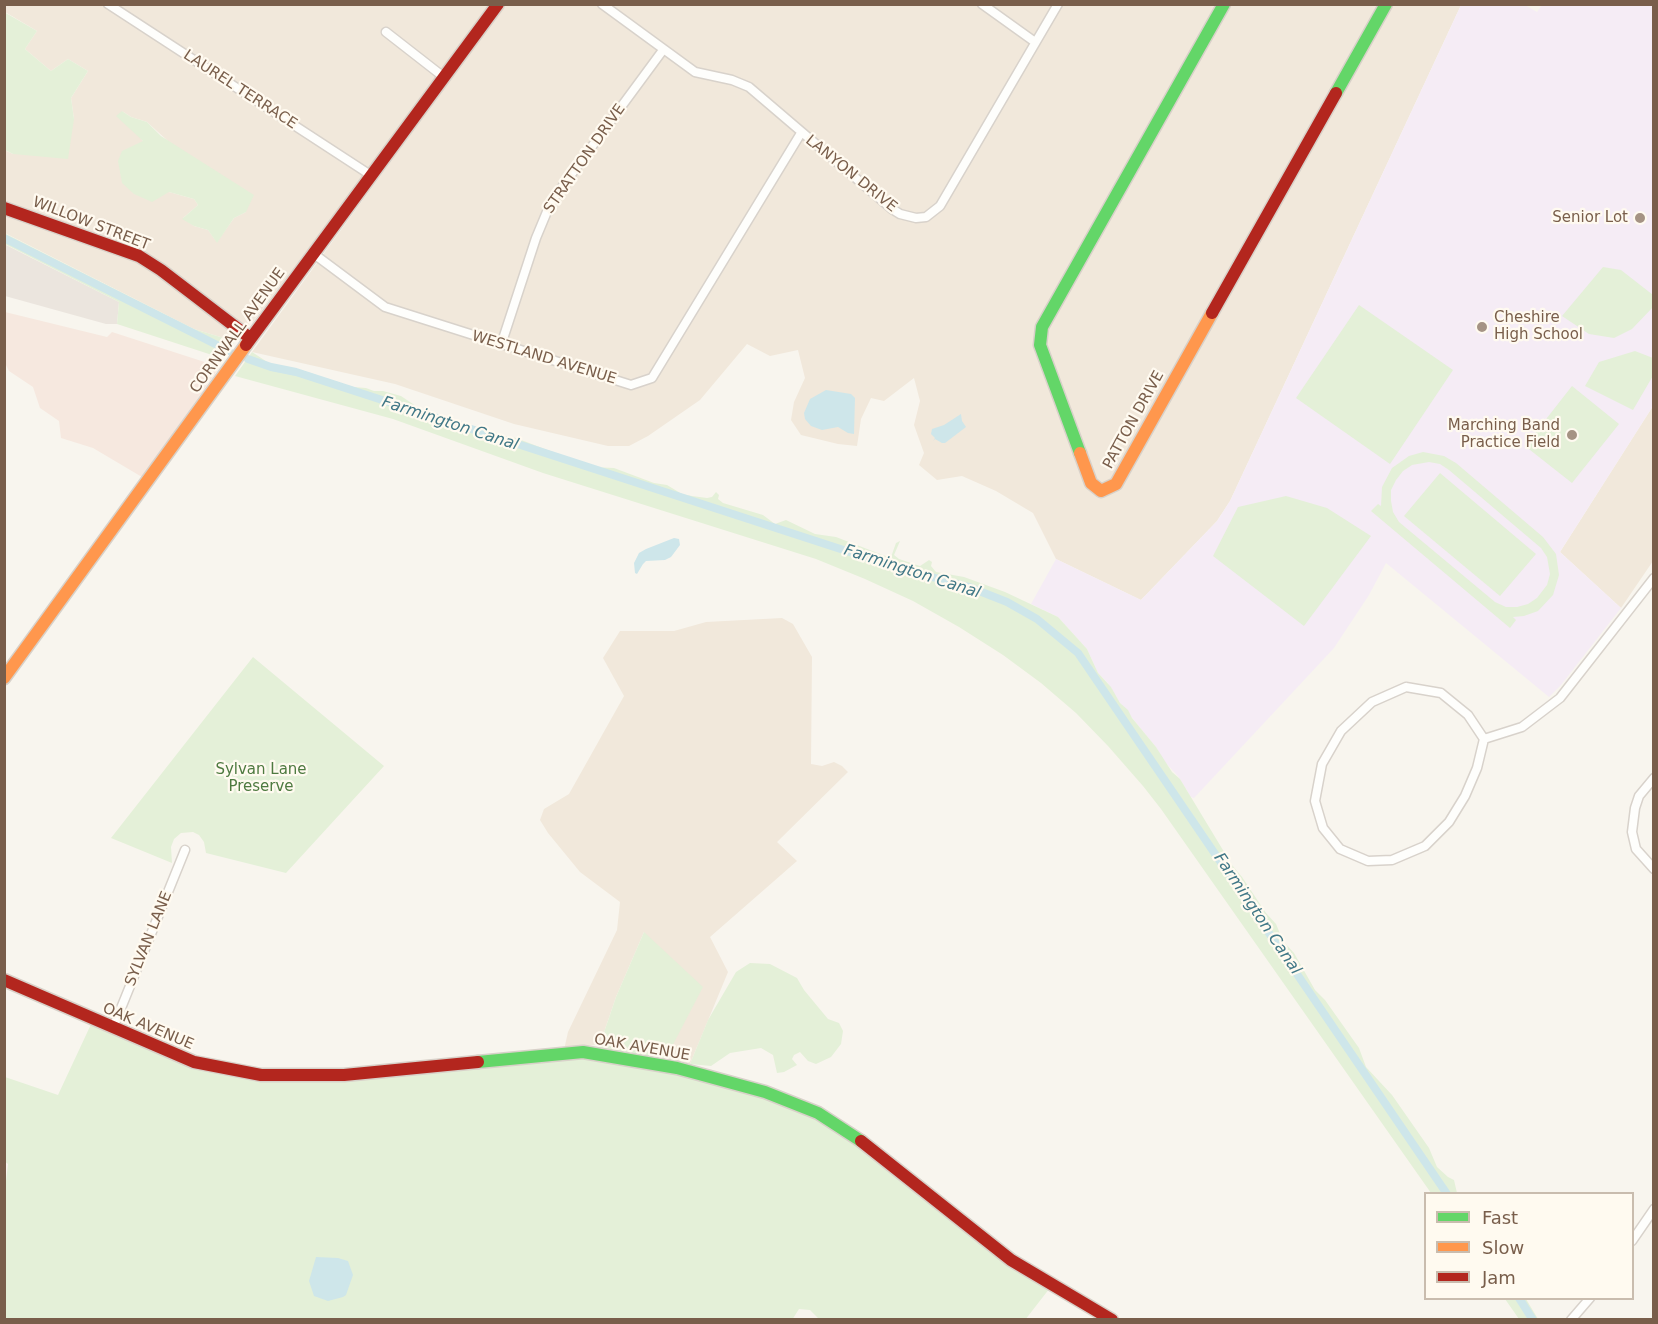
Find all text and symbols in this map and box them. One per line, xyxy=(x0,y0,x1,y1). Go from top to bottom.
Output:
street label: LAUREL TERRACE xyxy=(180,47,300,133)
street label: STRATTON DRIVE xyxy=(540,101,630,217)
street label: LANYON DRIVE xyxy=(802,132,900,216)
street label: WILLOW STREET xyxy=(30,193,152,255)
place label: Senior Lot xyxy=(1552,209,1628,227)
marker: Senior Lot xyxy=(1633,211,1647,225)
street label: CORNWALL AVENUE xyxy=(187,265,289,397)
place label: Cheshire High School xyxy=(1494,309,1583,344)
marker: Cheshire High School xyxy=(1475,320,1489,334)
street label: WESTLAND AVENUE xyxy=(470,327,618,389)
street label: PATTON DRIVE xyxy=(1100,368,1168,472)
water label: Farmington Canal xyxy=(379,393,521,455)
place label: Marching Band Practice Field xyxy=(1448,417,1560,452)
marker: Marching Band Practice Field xyxy=(1565,428,1579,442)
water label: Farmington Canal xyxy=(841,541,983,603)
park label: Sylvan Lane Preserve xyxy=(215,761,307,796)
water label: Farmington Canal xyxy=(1209,850,1305,978)
street label: SYLVAN LANE xyxy=(122,889,176,989)
street label: OAK AVENUE xyxy=(100,1000,196,1054)
street label: OAK AVENUE xyxy=(593,1031,691,1065)
legend xyxy=(1424,1192,1634,1300)
text: Fast xyxy=(1482,1207,1518,1228)
text: Slow xyxy=(1482,1237,1524,1258)
text: Jam xyxy=(1482,1267,1516,1288)

